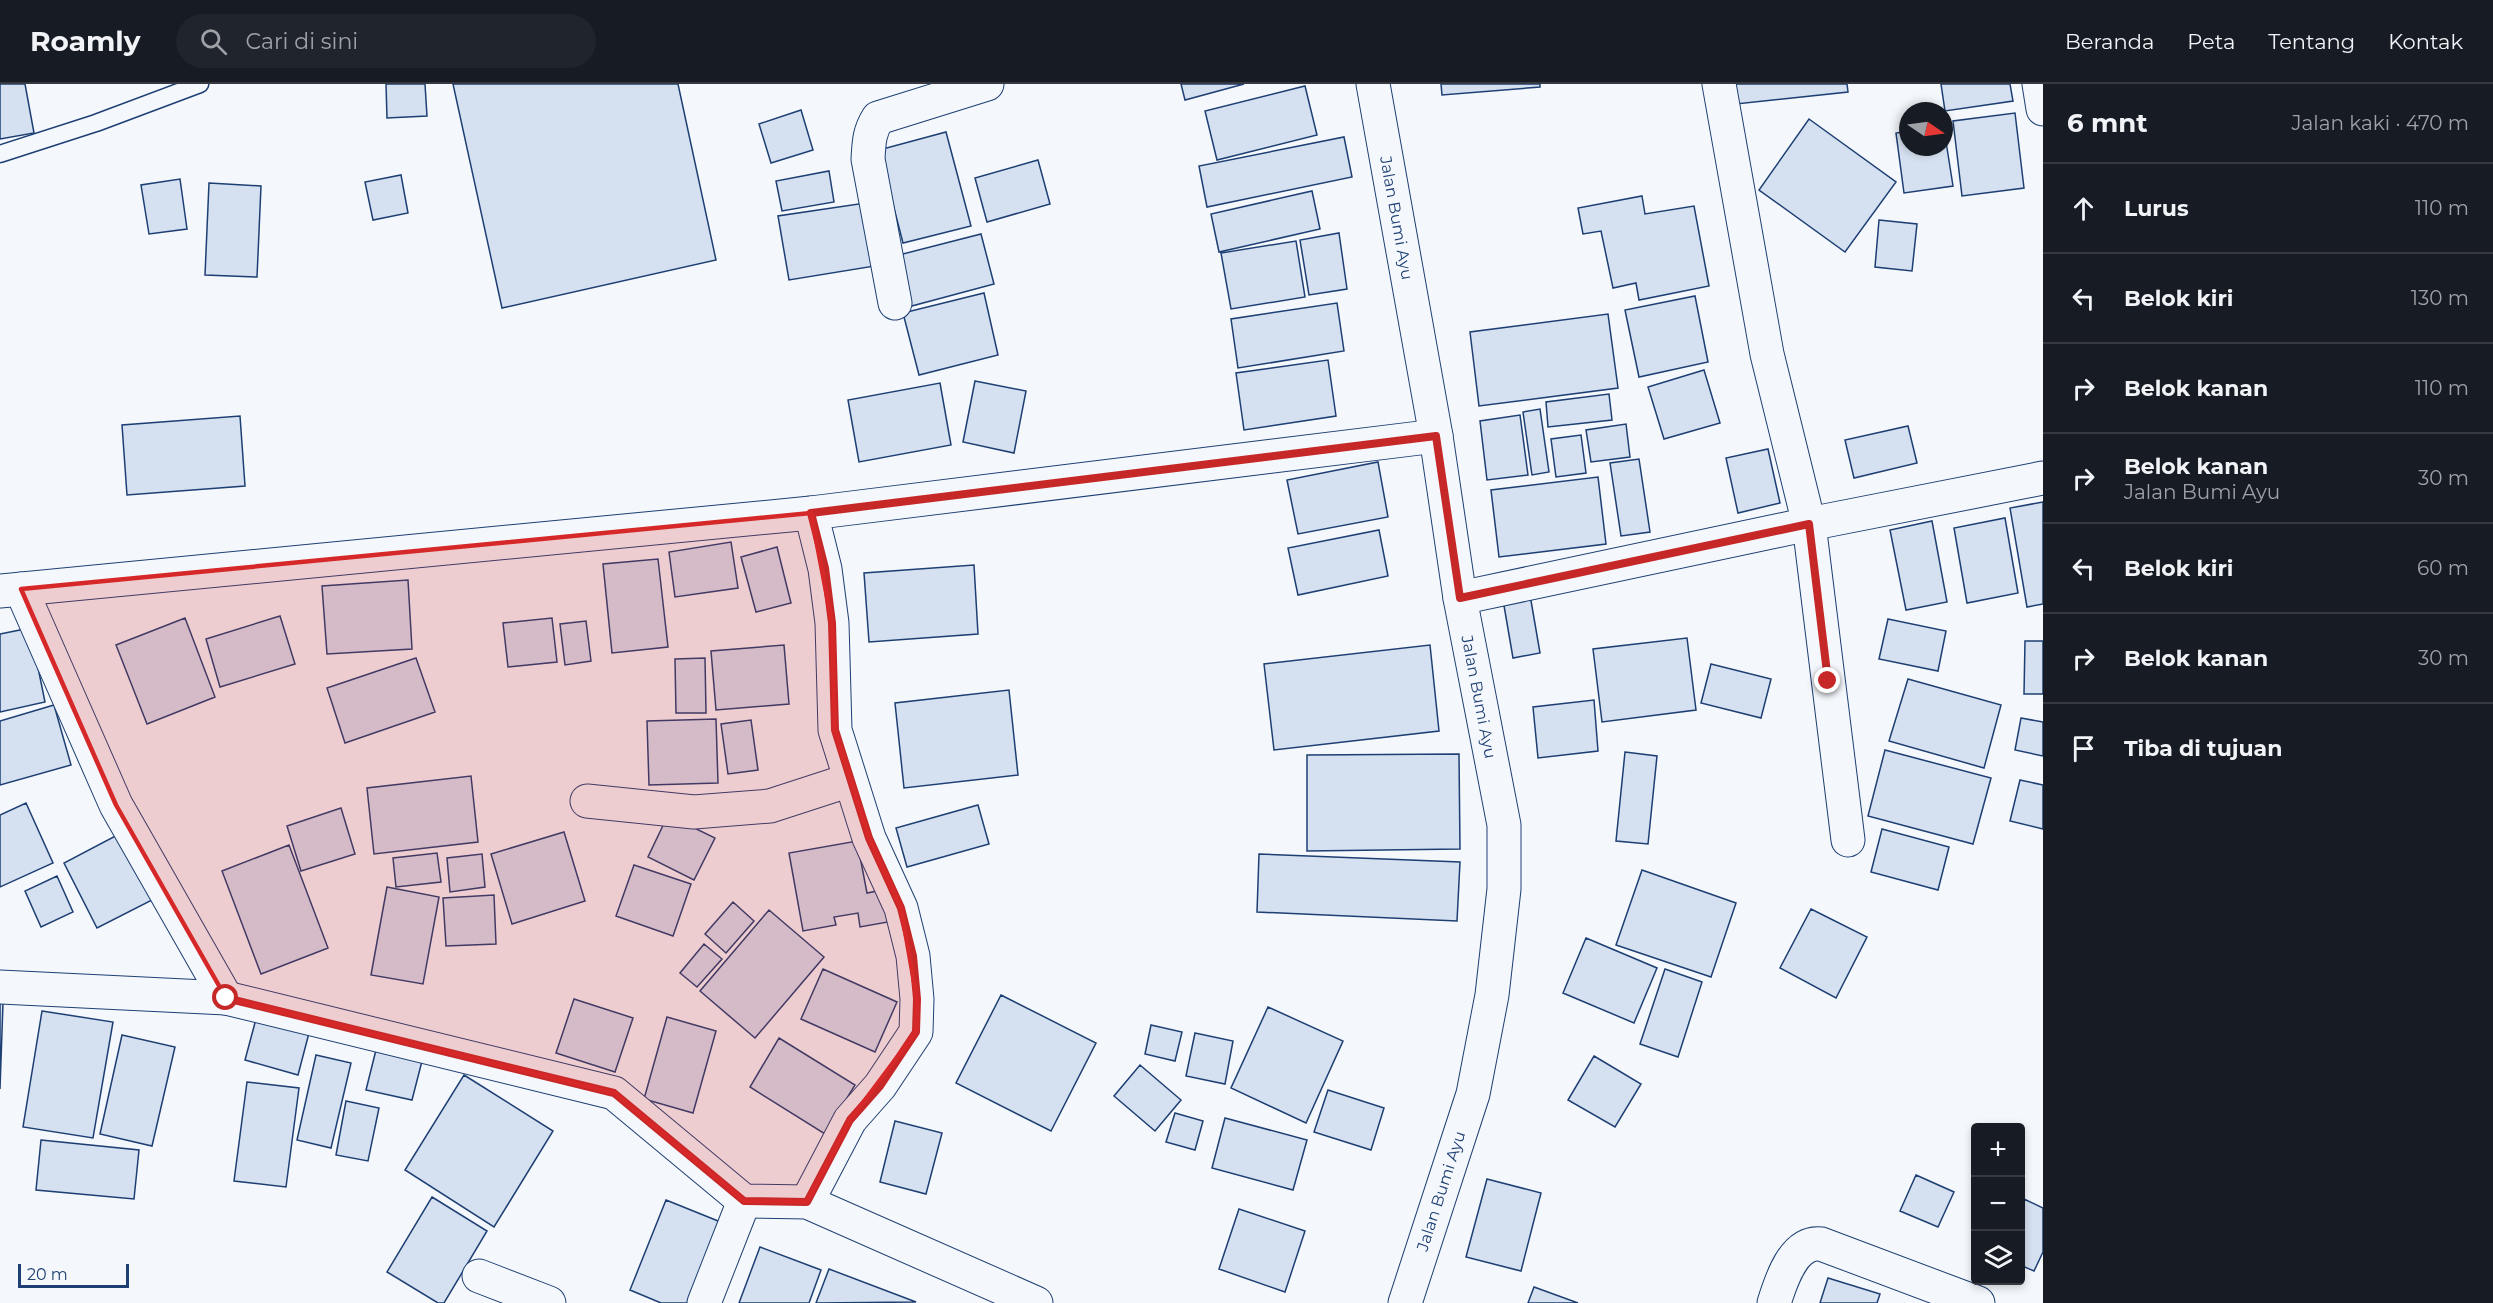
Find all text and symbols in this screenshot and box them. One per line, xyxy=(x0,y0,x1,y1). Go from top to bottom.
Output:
search box xyxy=(176,14,596,68)
text: Roamly xyxy=(30,24,140,58)
icon: search xyxy=(197,25,230,58)
text: Cari di sini xyxy=(245,28,358,55)
text: Beranda xyxy=(2065,29,2154,54)
text: Peta xyxy=(2187,29,2235,54)
text: Tentang xyxy=(2268,29,2355,54)
text: Kontak xyxy=(2388,29,2463,54)
north arrow xyxy=(1899,102,1953,156)
text: 6 mnt xyxy=(2067,107,2147,139)
text: Jalan kaki · 470 m xyxy=(2292,111,2469,135)
street label: Jalan Bumi Ayu xyxy=(1376,154,1417,281)
icon: ahead xyxy=(2067,192,2100,225)
text: Lurus xyxy=(2124,195,2189,222)
text: 110 m xyxy=(2415,196,2469,220)
icon: left xyxy=(2067,282,2100,315)
text: Belok kiri xyxy=(2124,285,2233,312)
text: 130 m xyxy=(2411,286,2469,310)
icon: right xyxy=(2067,372,2100,405)
text: Belok kanan xyxy=(2124,375,2268,402)
text: 110 m xyxy=(2415,376,2469,400)
text: Belok kanan xyxy=(2124,453,2268,480)
icon: right xyxy=(2067,462,2100,495)
text: 30 m xyxy=(2418,466,2469,490)
text: Jalan Bumi Ayu xyxy=(2124,480,2280,504)
icon: left xyxy=(2067,552,2100,585)
text: Belok kiri xyxy=(2124,555,2233,582)
text: 60 m xyxy=(2417,556,2469,580)
street label: Jalan Bumi Ayu xyxy=(1458,633,1500,760)
icon: right xyxy=(2067,642,2100,675)
text: Belok kanan xyxy=(2124,645,2268,672)
text: 30 m xyxy=(2418,646,2469,670)
route end xyxy=(1814,667,1840,693)
icon: arrive xyxy=(2067,732,2100,765)
text: Tiba di tujuan xyxy=(2124,735,2282,762)
route start xyxy=(212,984,238,1010)
map controls xyxy=(1971,1123,2025,1285)
button: + xyxy=(1971,1123,2025,1177)
street label: Jalan Bumi Ayu xyxy=(1412,1129,1469,1254)
button: − xyxy=(1971,1177,2025,1231)
button: layers xyxy=(1971,1231,2025,1285)
scale bar xyxy=(18,1261,129,1288)
text: 20 m xyxy=(27,1265,68,1284)

